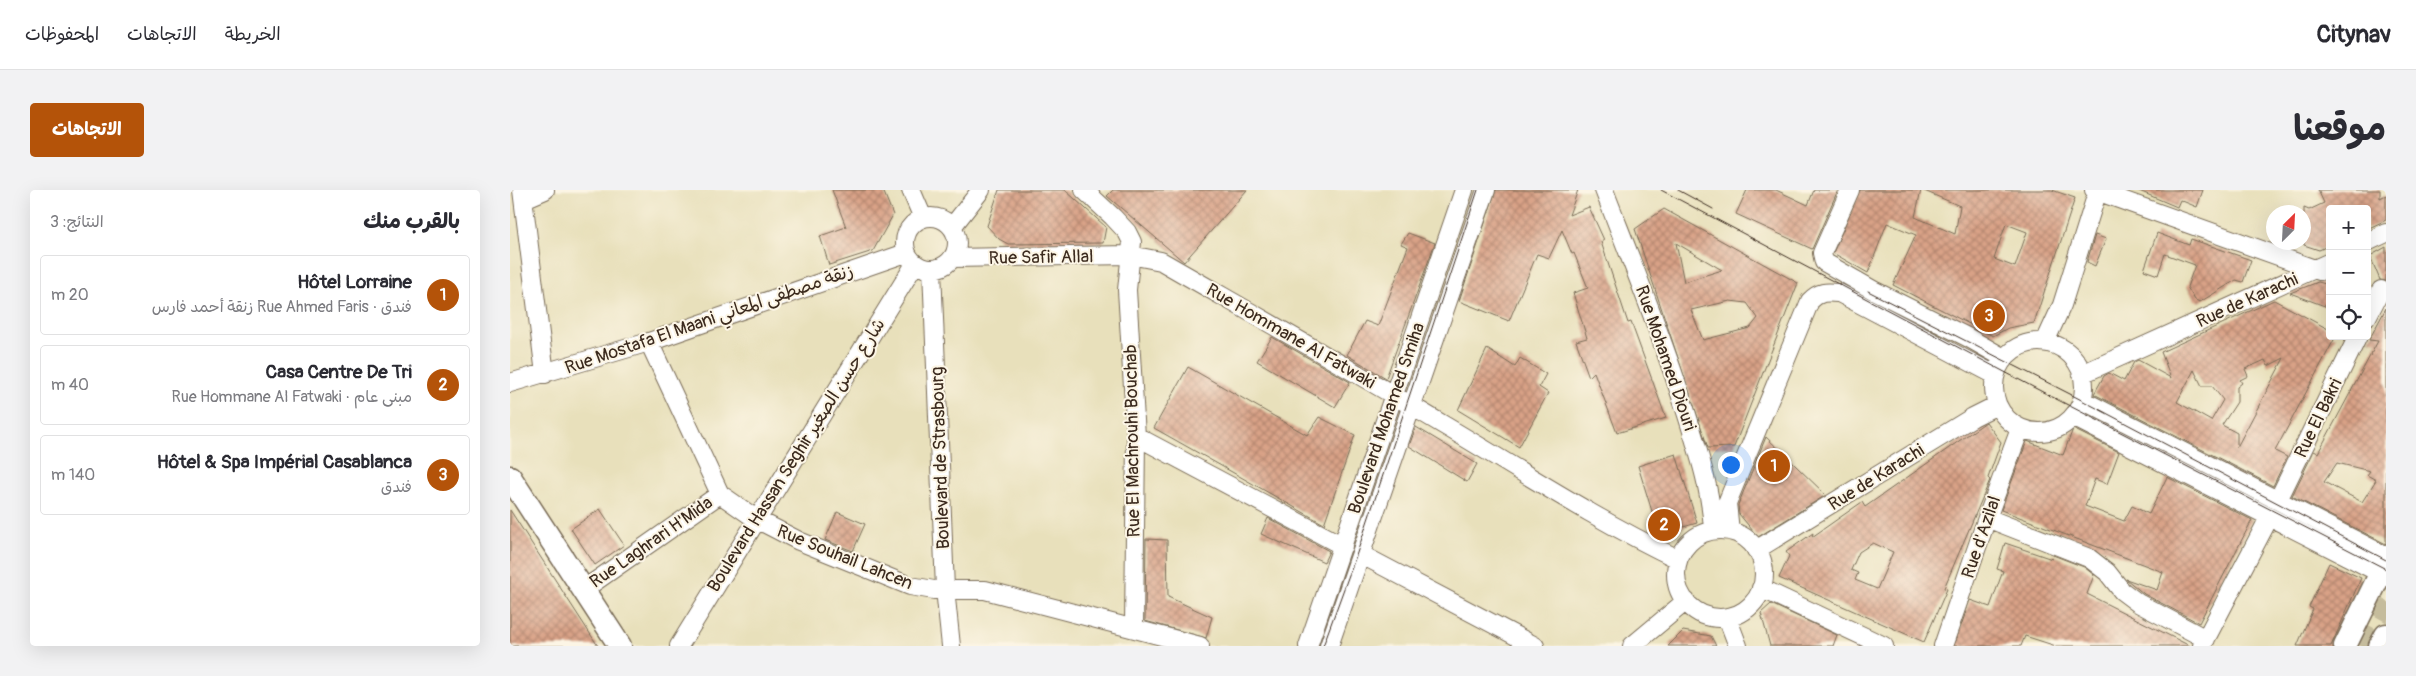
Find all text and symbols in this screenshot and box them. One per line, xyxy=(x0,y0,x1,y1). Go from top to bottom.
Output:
text: Citynav xyxy=(2316,20,2391,49)
text: المحفوظات xyxy=(25,23,99,46)
text: الاتجاهات xyxy=(127,23,197,46)
text: الخريطة xyxy=(225,23,281,46)
button: الاتجاهات xyxy=(30,103,144,157)
text: موقعنا xyxy=(2293,107,2386,151)
north arrow xyxy=(2266,205,2311,250)
map controls xyxy=(2326,205,2371,340)
button: + xyxy=(2326,205,2371,250)
text: بالقرب منك xyxy=(363,208,460,235)
text: النتائج: 3 xyxy=(50,212,104,232)
street label: Rue Safir Allal xyxy=(988,245,1094,270)
button: − xyxy=(2326,250,2371,295)
street label: Rue Mostafa El Maani زنقة مصطفى المعاني xyxy=(562,259,858,384)
street label: Rue de Karachi xyxy=(2193,268,2302,333)
text: Hôtel Lorraine xyxy=(297,270,412,294)
street label: Rue Hommane Al Fatwaki xyxy=(1202,279,1379,394)
street label: Rue Mohamed Diouri xyxy=(1630,283,1701,434)
text: 20 m xyxy=(51,285,89,305)
text: 1 xyxy=(440,285,446,305)
button: locate xyxy=(2326,295,2371,340)
text: فندق · Rue Ahmed Faris زنقة أحمد فارس xyxy=(152,297,412,317)
pin: 3 xyxy=(1973,297,2005,335)
street label: Boulevard Hassan Seghir شارع حسن الصغير xyxy=(702,314,891,596)
street label: Boulevard Mohamed Smiha xyxy=(1343,319,1430,517)
street label: Rue El Machrouhi Bouchab xyxy=(1119,344,1146,538)
text: Casa Centre De Tri xyxy=(266,360,412,384)
street label: Boulevard de Strasbourg xyxy=(926,366,955,550)
text: 40 m xyxy=(51,375,89,395)
text: 2 xyxy=(439,375,447,395)
street label: Rue El Bakri xyxy=(2289,375,2348,462)
text: مبنى عام · Rue Hommane Al Fatwaki xyxy=(171,387,412,407)
street label: Rue de Karachi xyxy=(1824,439,1929,516)
pin: 1 xyxy=(1758,447,1790,485)
text: Hôtel & Spa Impérial Casablanca xyxy=(157,450,412,474)
your location xyxy=(1718,452,1744,478)
text: 140 m xyxy=(51,465,95,485)
text: 3 xyxy=(439,465,447,485)
text: فندق xyxy=(381,477,412,497)
street label: Rue Laghrari H'Mida xyxy=(585,491,717,593)
street label: Rue d'Azilal xyxy=(1957,493,2006,581)
pin: 2 xyxy=(1648,506,1680,544)
street label: Rue Souhail Lahcen xyxy=(774,520,916,595)

